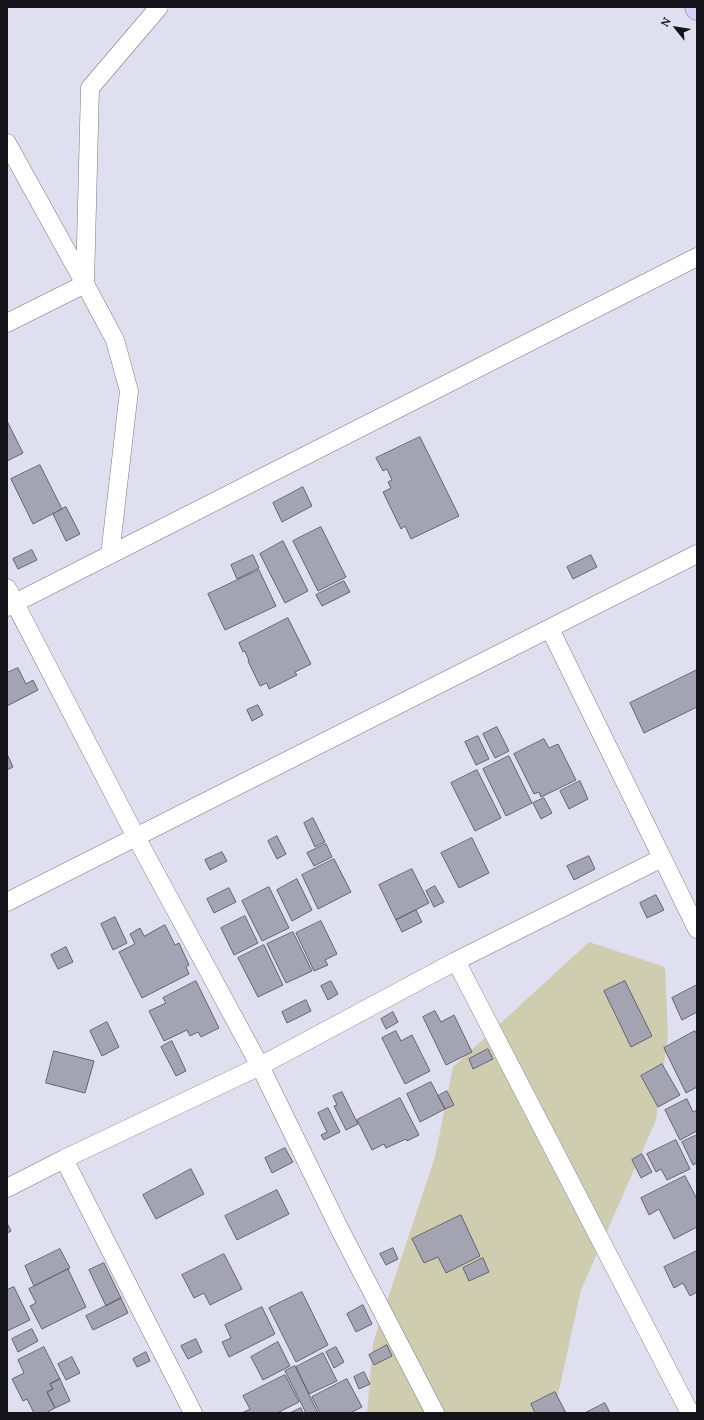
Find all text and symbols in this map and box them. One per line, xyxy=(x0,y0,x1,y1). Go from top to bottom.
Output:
north arrow xyxy=(656,8,696,48)
text: N xyxy=(657,15,674,29)

